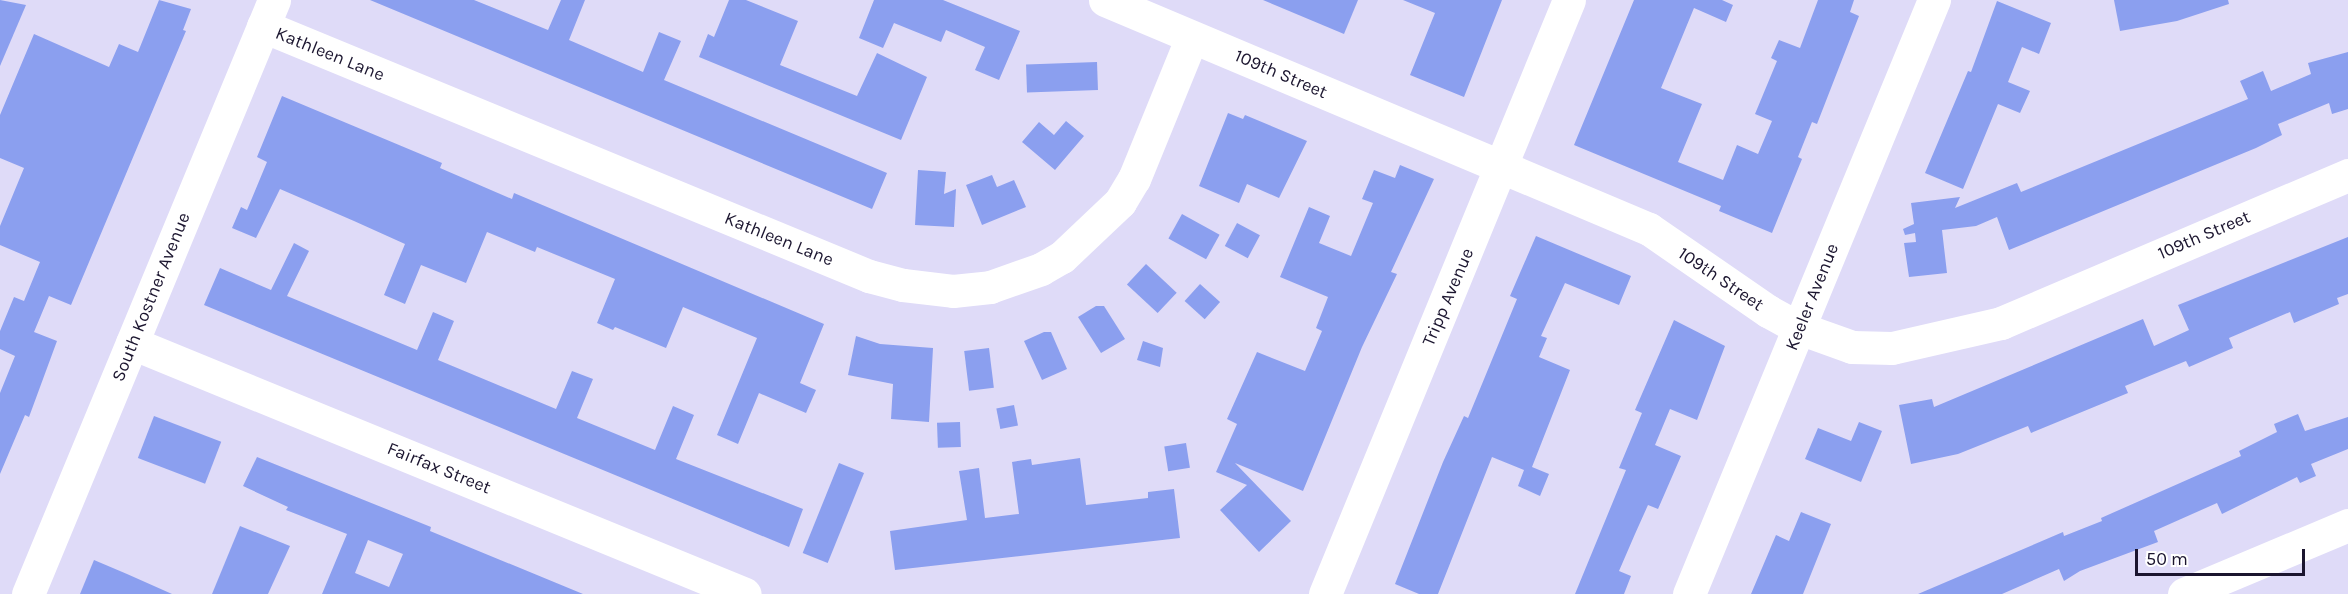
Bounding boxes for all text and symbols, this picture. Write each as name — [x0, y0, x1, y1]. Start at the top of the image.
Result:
street label: Kathleen Lane — [272, 22, 388, 86]
street label: 109th Street — [1231, 45, 1331, 103]
street label: 109th Street — [2154, 206, 2254, 264]
street label: Kathleen Lane — [721, 207, 837, 271]
street label: South Kostner Avenue — [107, 209, 195, 385]
street label: Keeler Avenue — [1781, 240, 1843, 354]
street label: 109th Street — [1674, 243, 1768, 315]
street label: Tripp Avenue — [1418, 245, 1478, 349]
street label: Fairfax Street — [384, 437, 494, 499]
scale bar — [2138, 537, 2308, 575]
text: 50 m — [2146, 548, 2188, 570]

